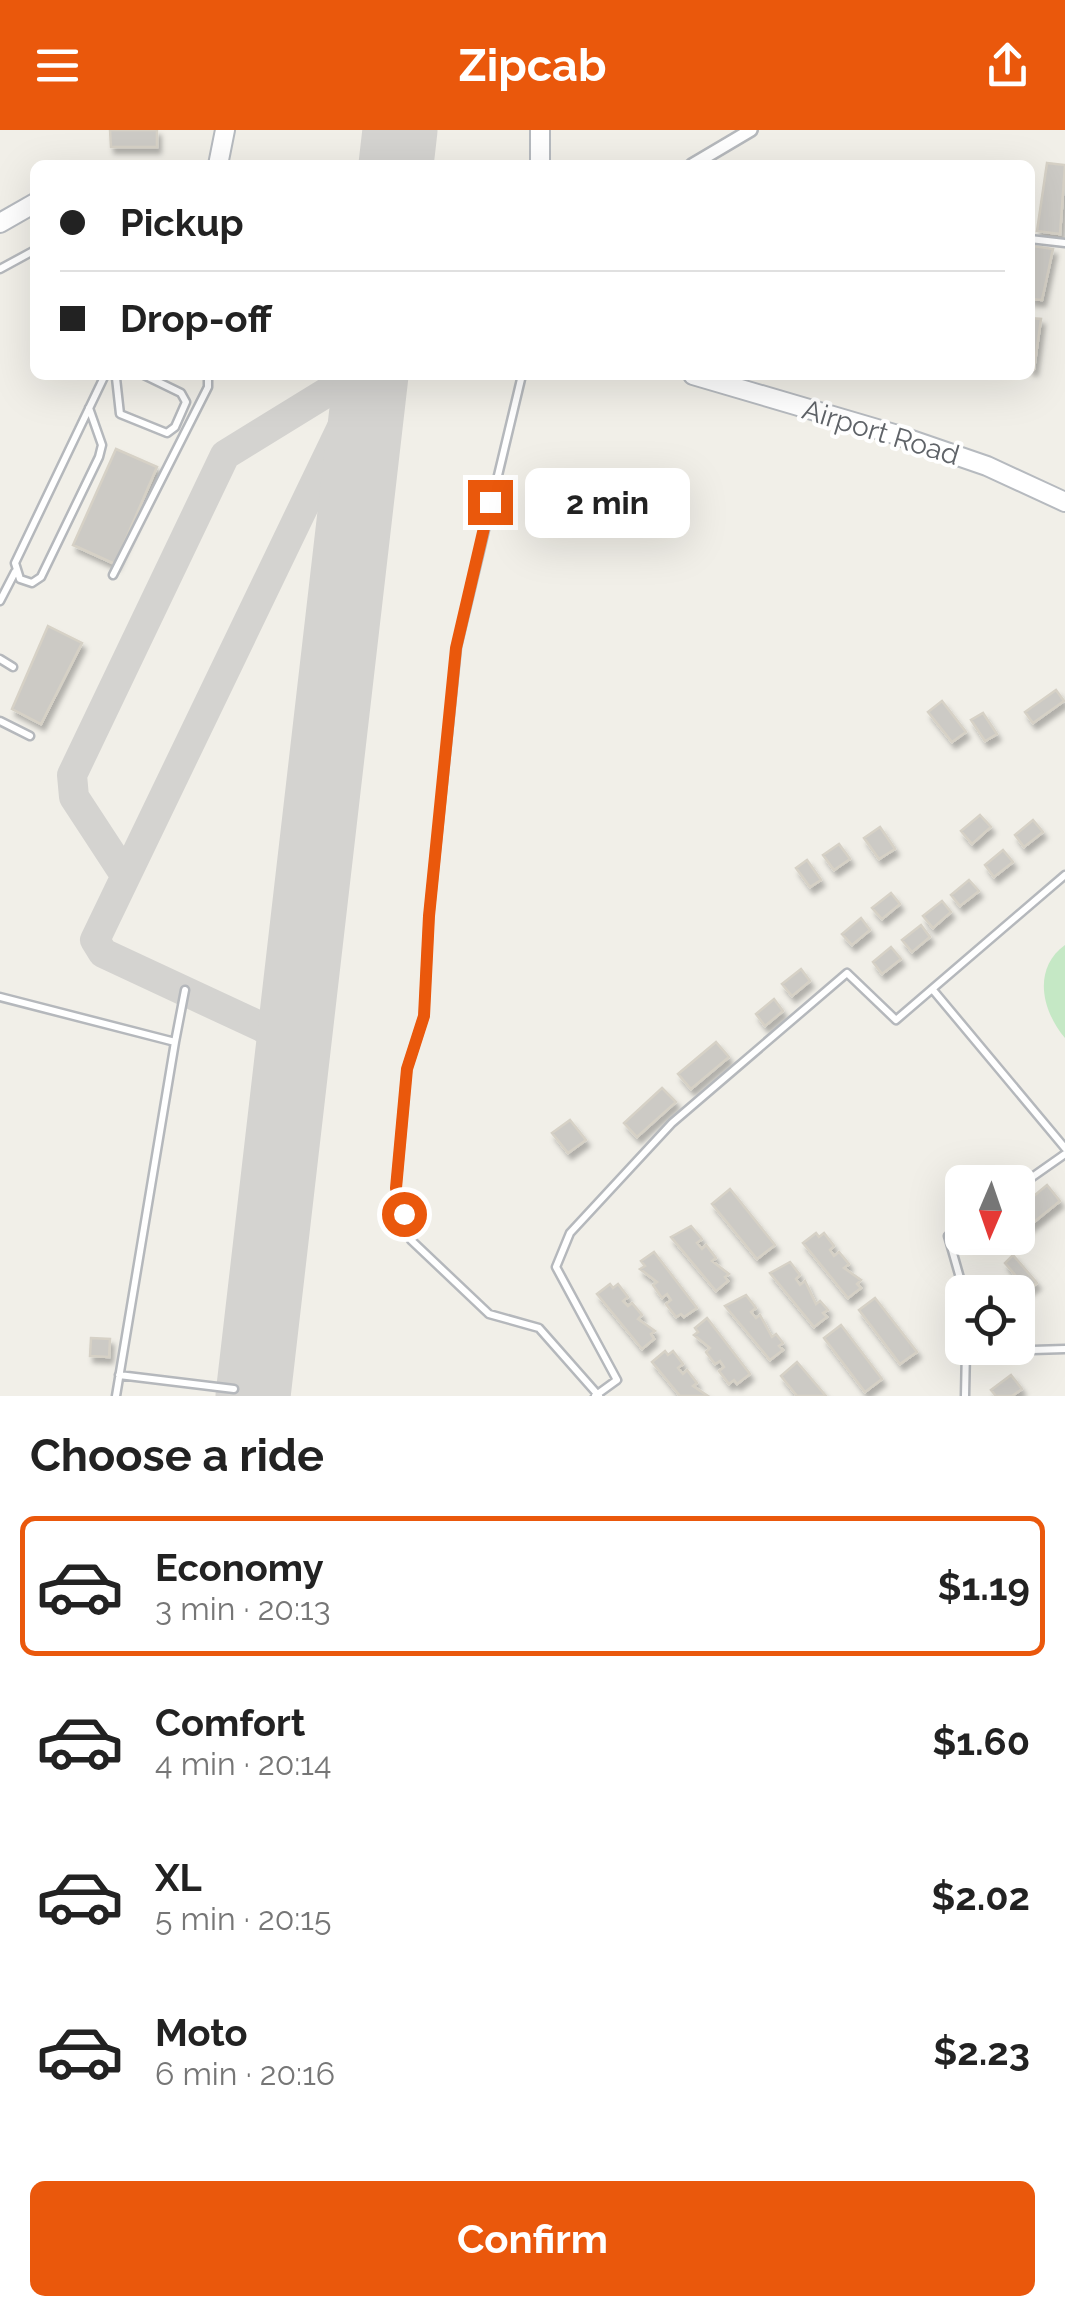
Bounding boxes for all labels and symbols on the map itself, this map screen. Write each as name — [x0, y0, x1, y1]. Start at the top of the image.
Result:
street label: Airport Road — [798, 393, 963, 472]
callout: 2 min — [525, 467, 690, 537]
route end — [468, 480, 513, 525]
north arrow — [945, 1165, 1035, 1255]
route start — [382, 1192, 427, 1237]

